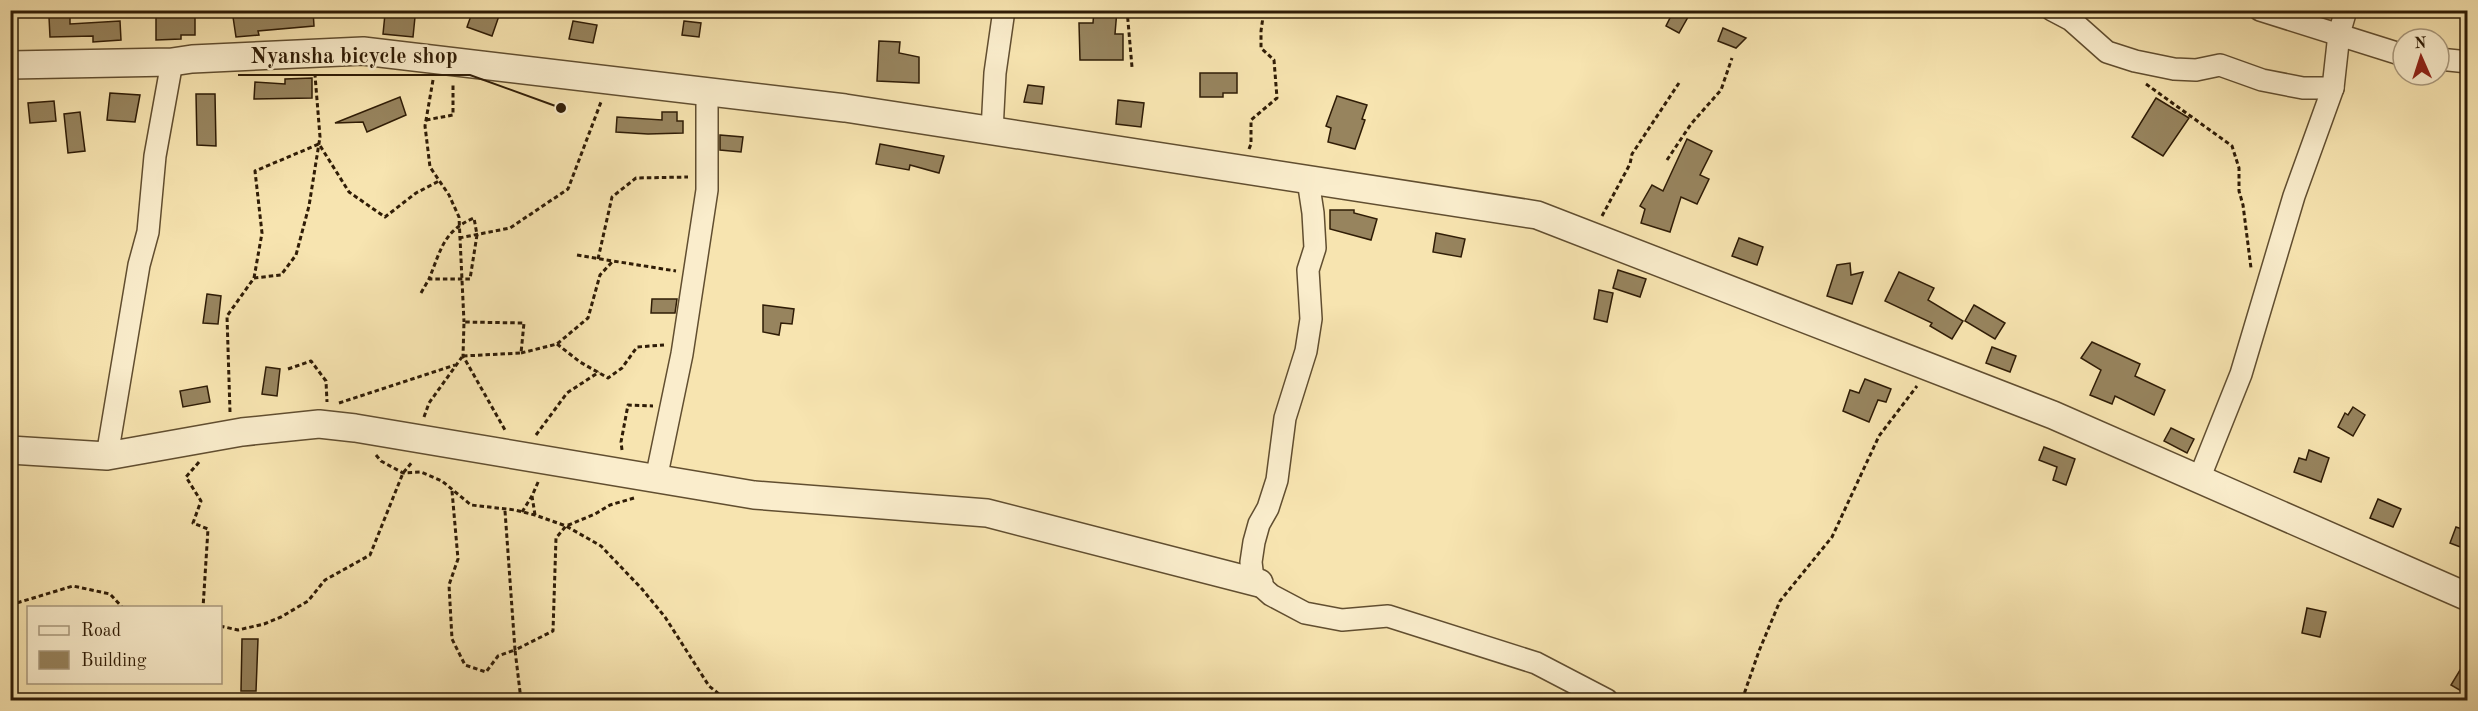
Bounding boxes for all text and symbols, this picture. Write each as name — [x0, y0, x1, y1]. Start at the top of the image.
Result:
north arrow — [2391, 27, 2451, 87]
callout: Nyansha bicycle shop — [238, 35, 470, 75]
text: N — [2414, 36, 2428, 52]
text: Nyansha bicycle shop — [250, 46, 458, 68]
legend — [27, 606, 222, 684]
text: Road — [81, 622, 121, 640]
text: Building — [81, 652, 147, 670]

